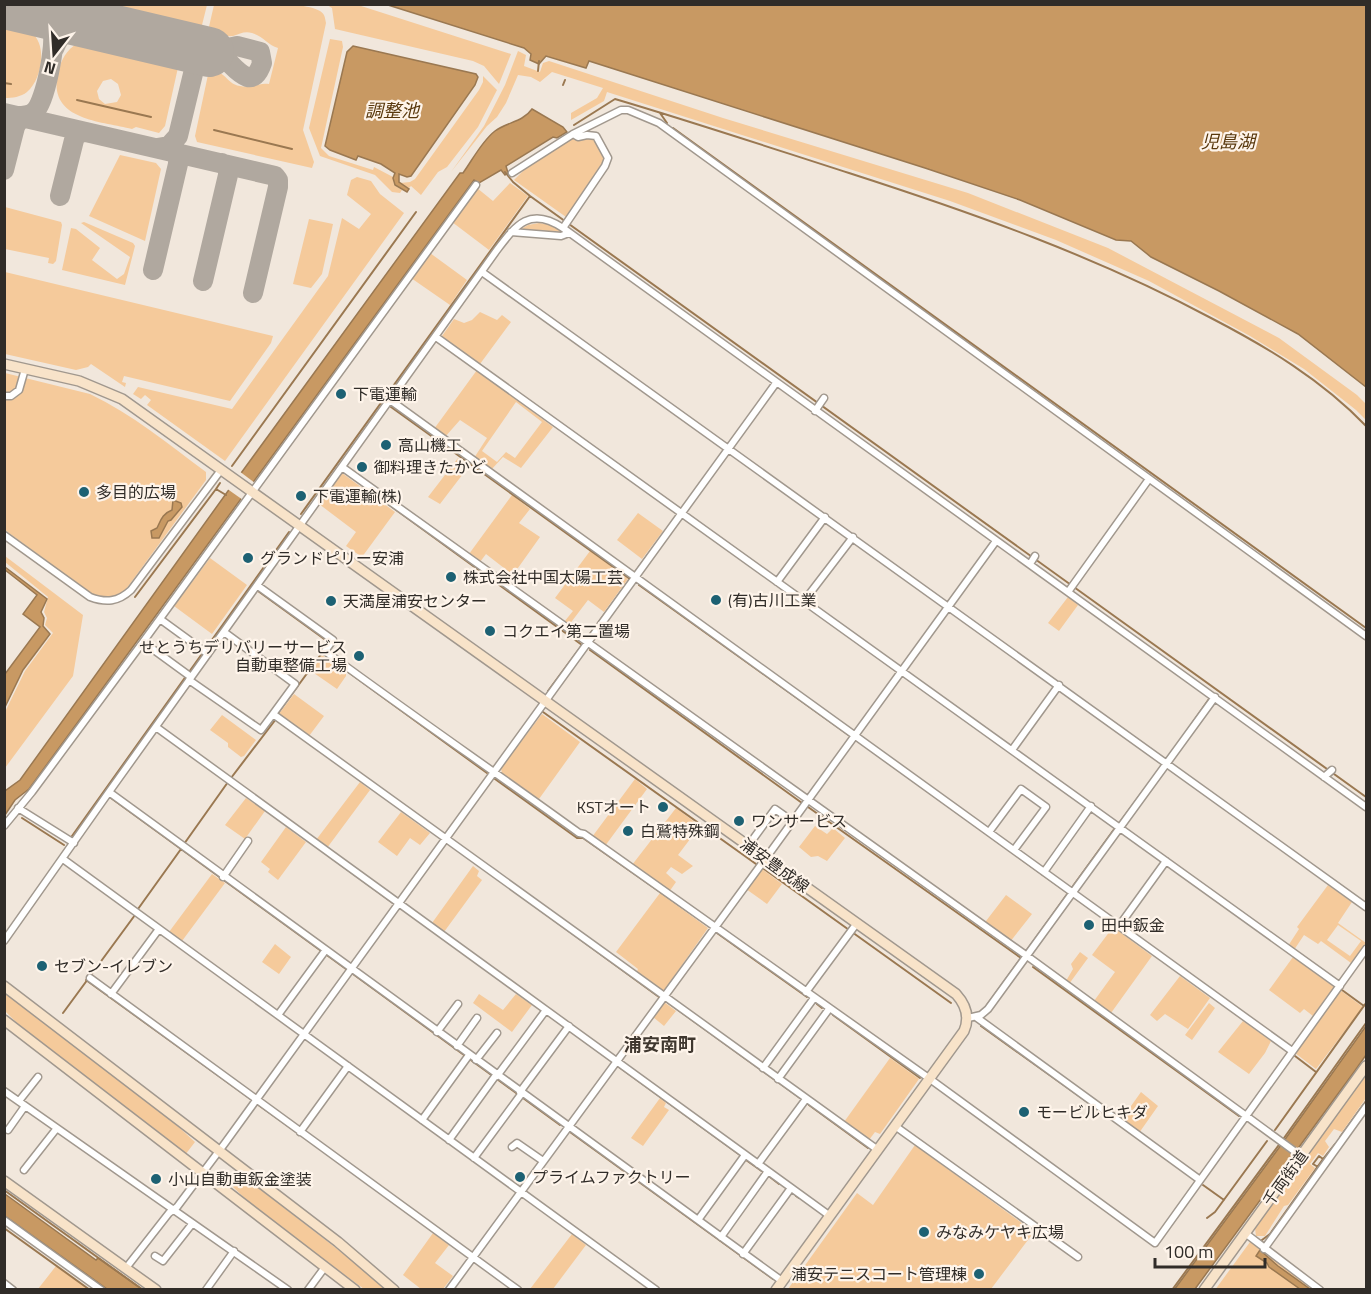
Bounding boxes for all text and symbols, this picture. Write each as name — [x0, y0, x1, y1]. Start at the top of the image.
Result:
north arrow — [24, 24, 84, 84]
text: N — [41, 55, 58, 81]
water label: 調整池 — [365, 97, 421, 124]
water label: 児島湖 — [1201, 128, 1258, 155]
place label: 下電運輸 — [353, 382, 417, 406]
marker: 下電運輸 — [334, 387, 348, 401]
place label: 高山機工 — [398, 433, 462, 457]
marker: 高山機工 — [379, 438, 393, 452]
place label: 御料理きたかど — [374, 455, 486, 479]
marker: 御料理きたかど — [355, 460, 369, 474]
place label: 多目的広場 — [96, 480, 176, 504]
place label: 下電運輸(株) — [313, 484, 401, 508]
marker: 多目的広場 — [77, 485, 91, 499]
marker: 下電運輸(株) — [294, 489, 308, 503]
place label: グランドピリー安浦 — [260, 546, 404, 570]
marker: グランドピリー安浦 — [241, 551, 255, 565]
place label: 株式会社中国太陽工芸 — [463, 565, 623, 589]
marker: 株式会社中国太陽工芸 — [444, 570, 458, 584]
place label: (有)古川工業 — [728, 588, 816, 612]
place label: 天満屋浦安センター — [343, 589, 487, 613]
marker: (有)古川工業 — [709, 593, 723, 607]
marker: 天満屋浦安センター — [324, 594, 338, 608]
place label: コクエイ第二置場 — [502, 619, 630, 643]
marker: コクエイ第二置場 — [483, 624, 497, 638]
place label: せとうちデリバリーサービス 自動車整備工場 — [139, 635, 347, 677]
marker: せとうちデリバリーサービス 自動車整備工場 — [352, 649, 366, 663]
place label: KSTオート — [577, 795, 651, 819]
marker: KSTオート — [656, 800, 670, 814]
place label: ワンサービス — [751, 809, 847, 833]
marker: ワンサービス — [732, 814, 746, 828]
place label: 白鷲特殊鋼 — [640, 819, 720, 843]
marker: 白鷲特殊鋼 — [621, 824, 635, 838]
street label: 浦安豊成線 — [736, 832, 814, 898]
place label: 田中鈑金 — [1101, 913, 1165, 937]
marker: 田中鈑金 — [1082, 918, 1096, 932]
place label: セブン-イレブン — [54, 954, 173, 978]
marker: セブン-イレブン — [35, 959, 49, 973]
district label: 浦安南町 — [624, 1031, 696, 1058]
place label: モービルヒキダ — [1036, 1100, 1148, 1124]
marker: モービルヒキダ — [1017, 1105, 1031, 1119]
street label: 千両街道 — [1256, 1145, 1314, 1211]
place label: プライムファクトリー — [532, 1165, 691, 1189]
place label: 小山自動車鈑金塗装 — [168, 1167, 312, 1191]
marker: プライムファクトリー — [513, 1170, 527, 1184]
marker: 小山自動車鈑金塗装 — [149, 1172, 163, 1186]
place label: みなみケヤキ広場 — [936, 1220, 1064, 1244]
marker: みなみケヤキ広場 — [917, 1225, 931, 1239]
scale bar — [1155, 1231, 1264, 1269]
text: 100 m — [1164, 1238, 1213, 1265]
place label: 浦安テニスコート管理棟 — [791, 1262, 967, 1286]
marker: 浦安テニスコート管理棟 — [972, 1267, 986, 1281]

